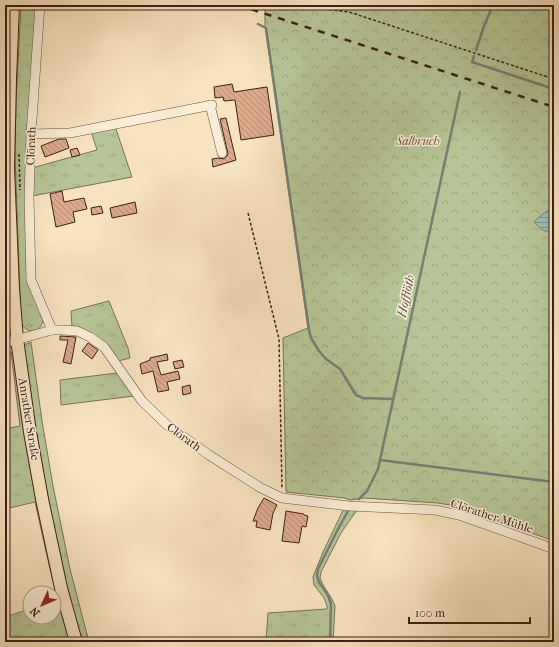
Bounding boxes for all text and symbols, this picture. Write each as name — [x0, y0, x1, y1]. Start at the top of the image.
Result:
street label: Clörath — [23, 126, 39, 166]
park label: Salbruch — [395, 134, 440, 148]
water label: Hofflöth — [393, 273, 417, 320]
street label: Anrather Straße — [15, 376, 42, 461]
street label: Clörath — [164, 420, 204, 454]
street label: Clörather Mühle — [449, 496, 535, 536]
north arrow — [22, 585, 62, 625]
scale bar — [409, 599, 530, 625]
text: N — [27, 604, 43, 619]
text: 100 m — [415, 606, 445, 620]

